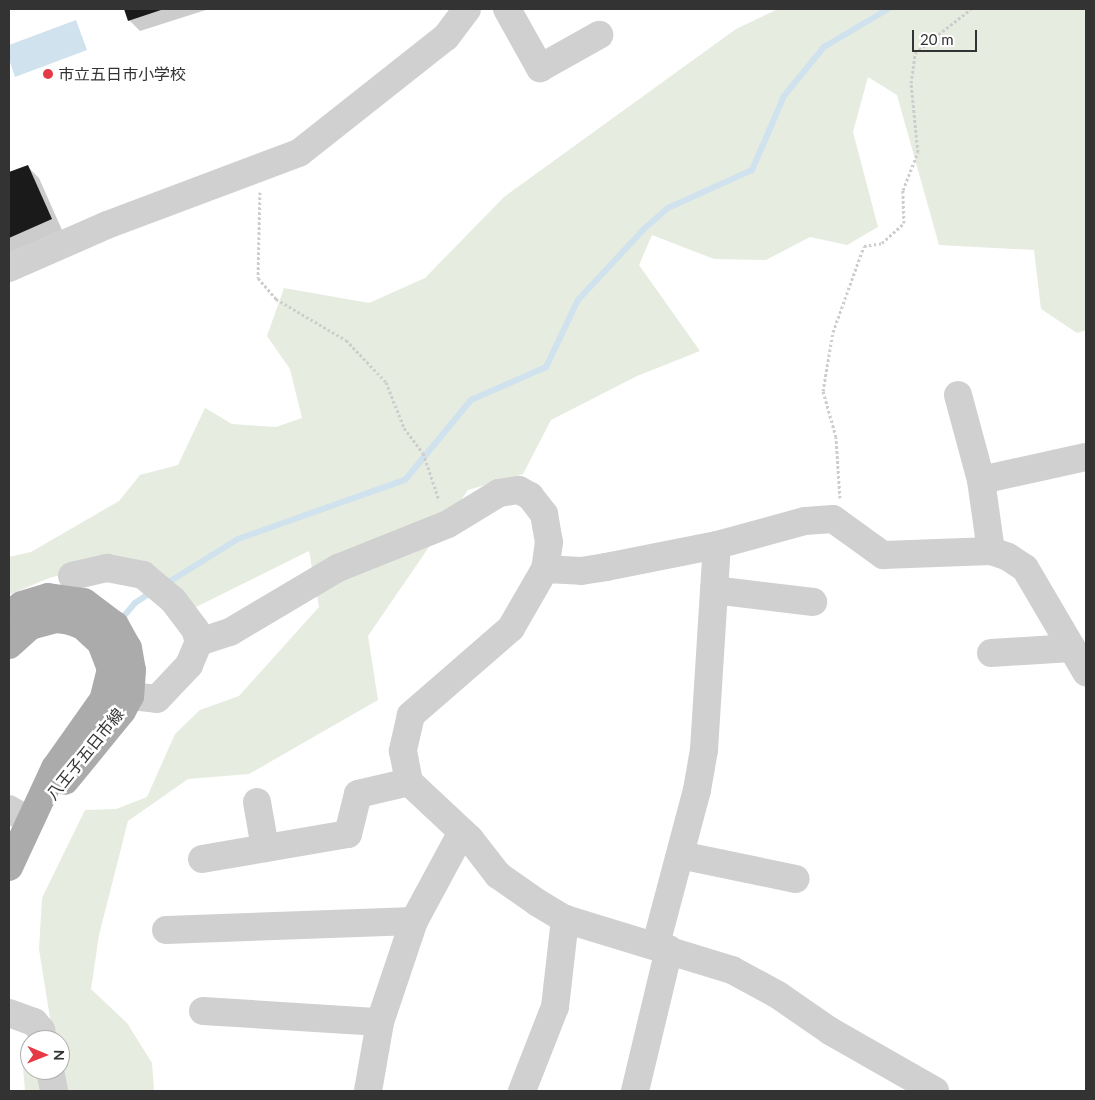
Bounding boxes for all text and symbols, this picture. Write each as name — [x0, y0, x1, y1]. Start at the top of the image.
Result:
scale bar — [915, 20, 980, 52]
text: 20 m — [920, 30, 954, 48]
place label: 市立五日市小学校 — [58, 64, 186, 84]
marker: 市立五日市小学校 — [42, 68, 54, 80]
street label: 八王子五日市線 — [42, 704, 128, 804]
north arrow — [20, 1030, 70, 1080]
text: N — [51, 1050, 68, 1061]

